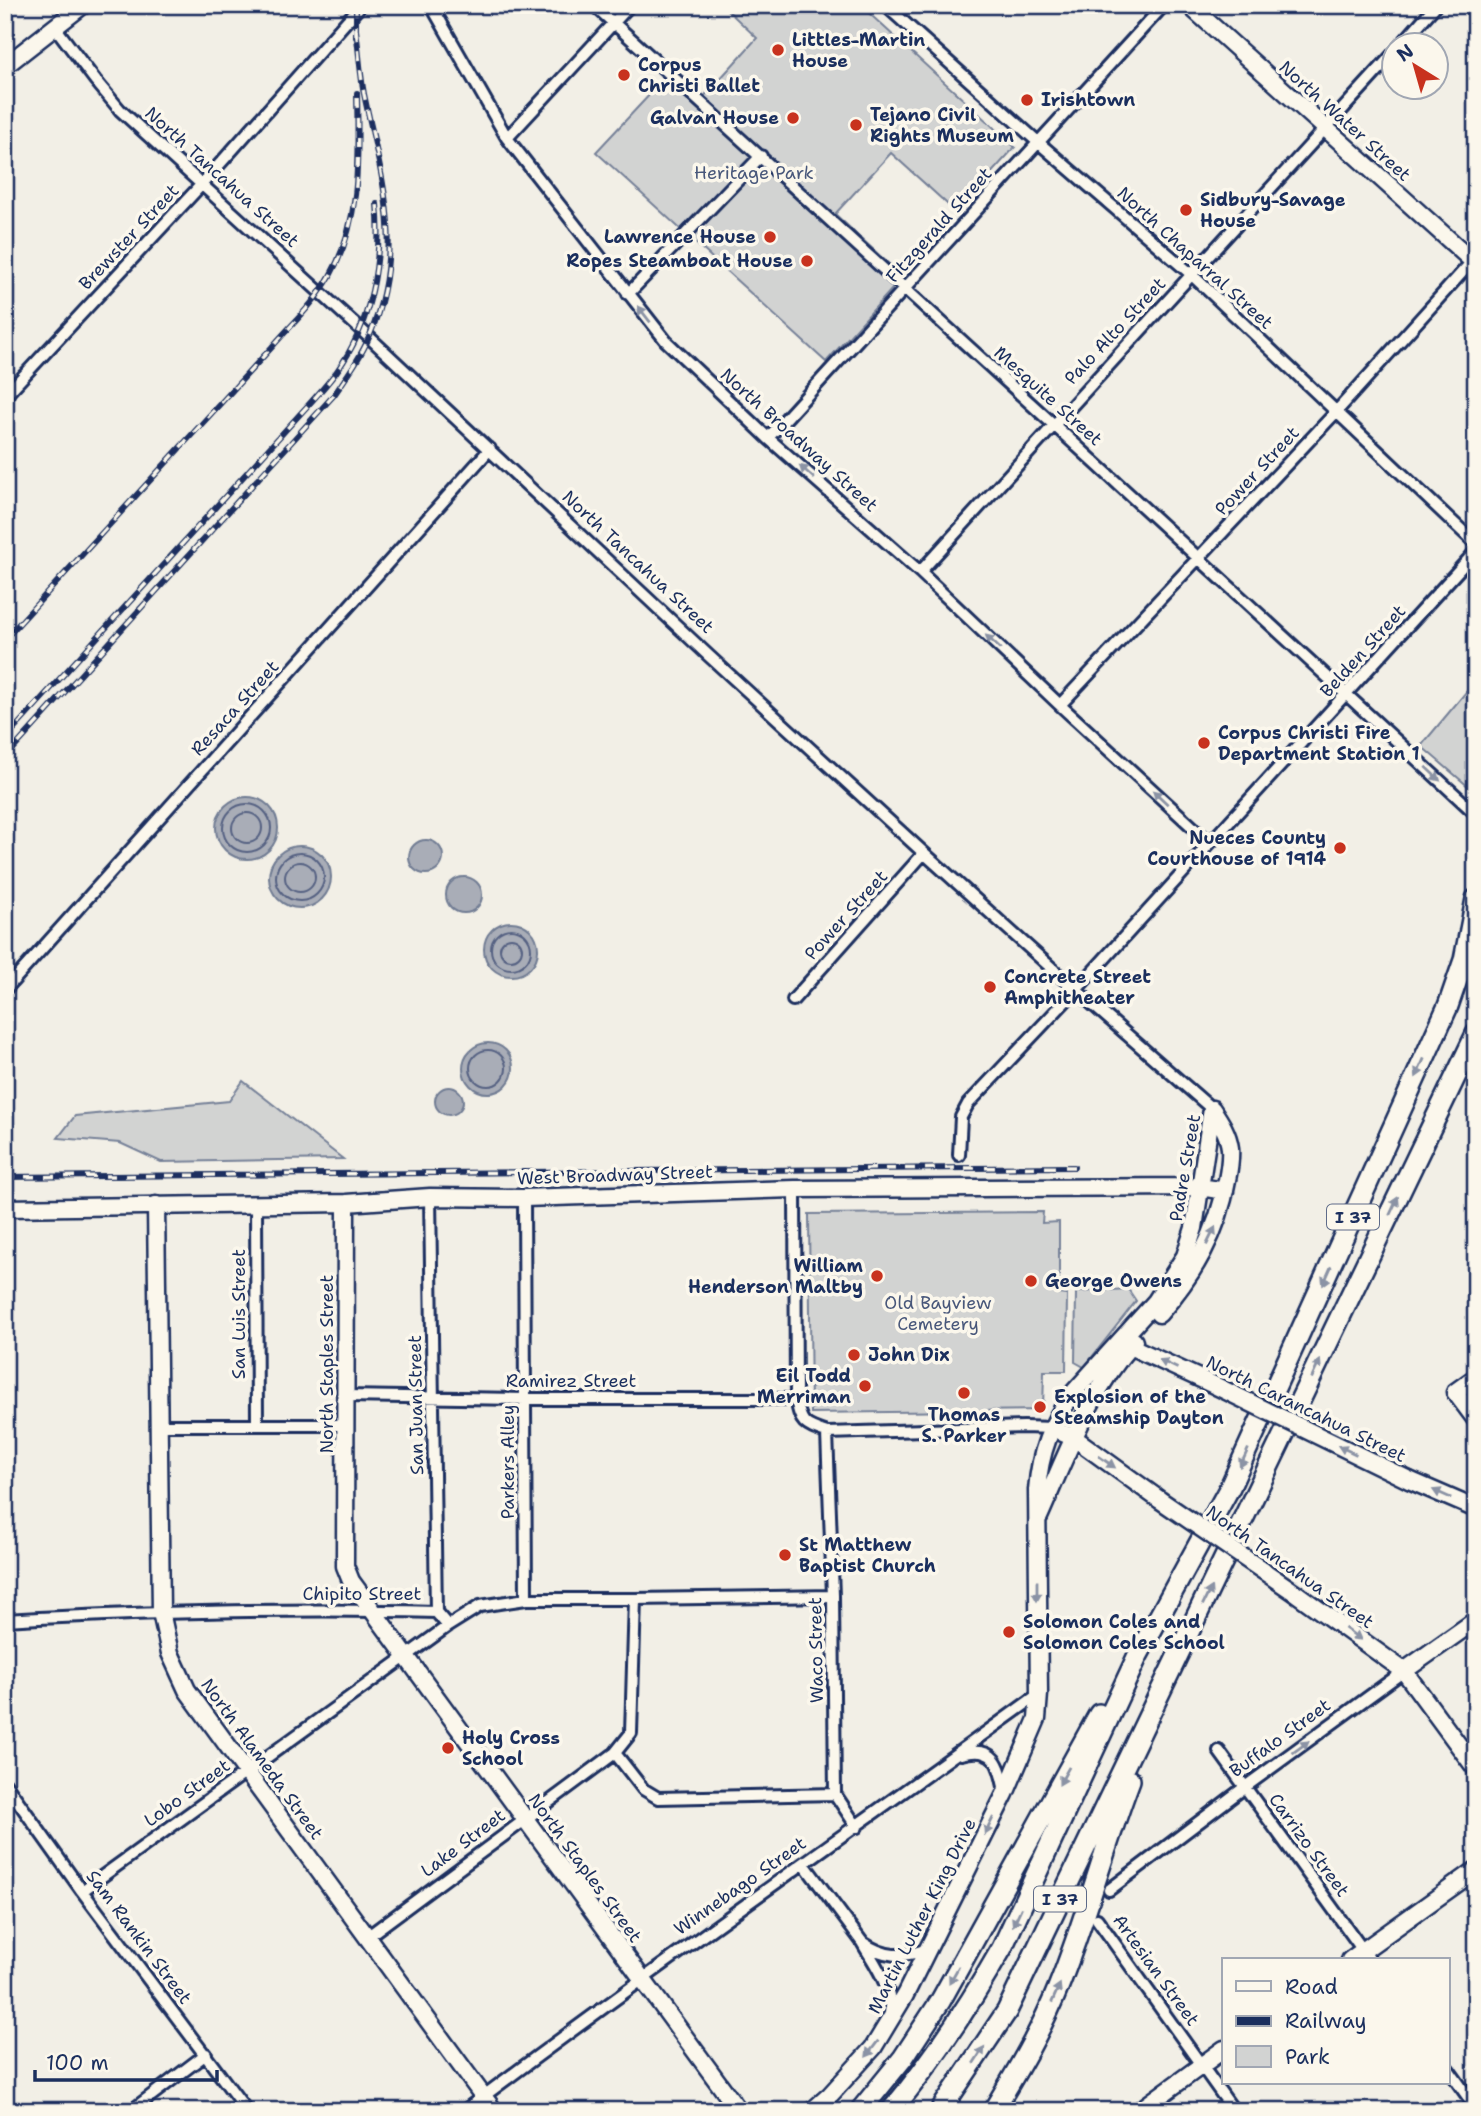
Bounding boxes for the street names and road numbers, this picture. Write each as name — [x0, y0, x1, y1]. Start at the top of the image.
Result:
street label: North Water Street — [1274, 55, 1416, 187]
street label: North Tancahua Street — [140, 101, 304, 253]
street label: Fitzgerald Street — [881, 162, 997, 288]
street label: Brewster Street — [74, 179, 184, 295]
street label: North Chaparral Street — [1112, 181, 1278, 335]
street label: Palo Alto Street — [1059, 272, 1171, 390]
street label: Mesquite Street — [989, 341, 1107, 451]
street label: North Broadway Street — [715, 363, 883, 517]
street label: Power Street — [1210, 421, 1305, 521]
street label: North Tancahua Street — [557, 485, 719, 639]
street label: Belden Street — [1315, 599, 1411, 703]
street label: Resaca Street — [186, 655, 284, 761]
street label: Power Street — [799, 865, 893, 965]
street label: Padre Street — [1164, 1112, 1206, 1224]
street label: West Broadway Street — [517, 1160, 713, 1190]
road number: I 37 — [1327, 1204, 1379, 1230]
street label: San Luis Street — [227, 1249, 251, 1379]
street label: North Staples Street — [315, 1274, 339, 1453]
street label: San Juan Street — [403, 1335, 429, 1475]
street label: North Carancahua Street — [1202, 1350, 1410, 1468]
street label: Ramirez Street — [506, 1369, 636, 1393]
street label: Parkers Alley — [496, 1405, 520, 1519]
street label: North Tancahua Street — [1201, 1500, 1379, 1634]
street label: Chipito Street — [303, 1582, 422, 1606]
street label: Waco Street — [803, 1597, 829, 1703]
street label: North Alameda Street — [195, 1674, 329, 1845]
street label: Buffalo Street — [1225, 1693, 1336, 1783]
street label: Lobo Street — [139, 1754, 235, 1832]
street label: Carrizo Street — [1263, 1788, 1355, 1902]
street label: North Staples Street — [523, 1789, 647, 1948]
street label: Lake Street — [416, 1803, 510, 1883]
street label: Martin Luther King Drive — [862, 1814, 982, 2018]
street label: Winnebago Street — [669, 1831, 811, 1941]
street label: Sam Rankin Street — [81, 1865, 197, 2009]
road number: I 37 — [1034, 1886, 1086, 1912]
street label: Artesian Street — [1107, 1909, 1205, 2031]

